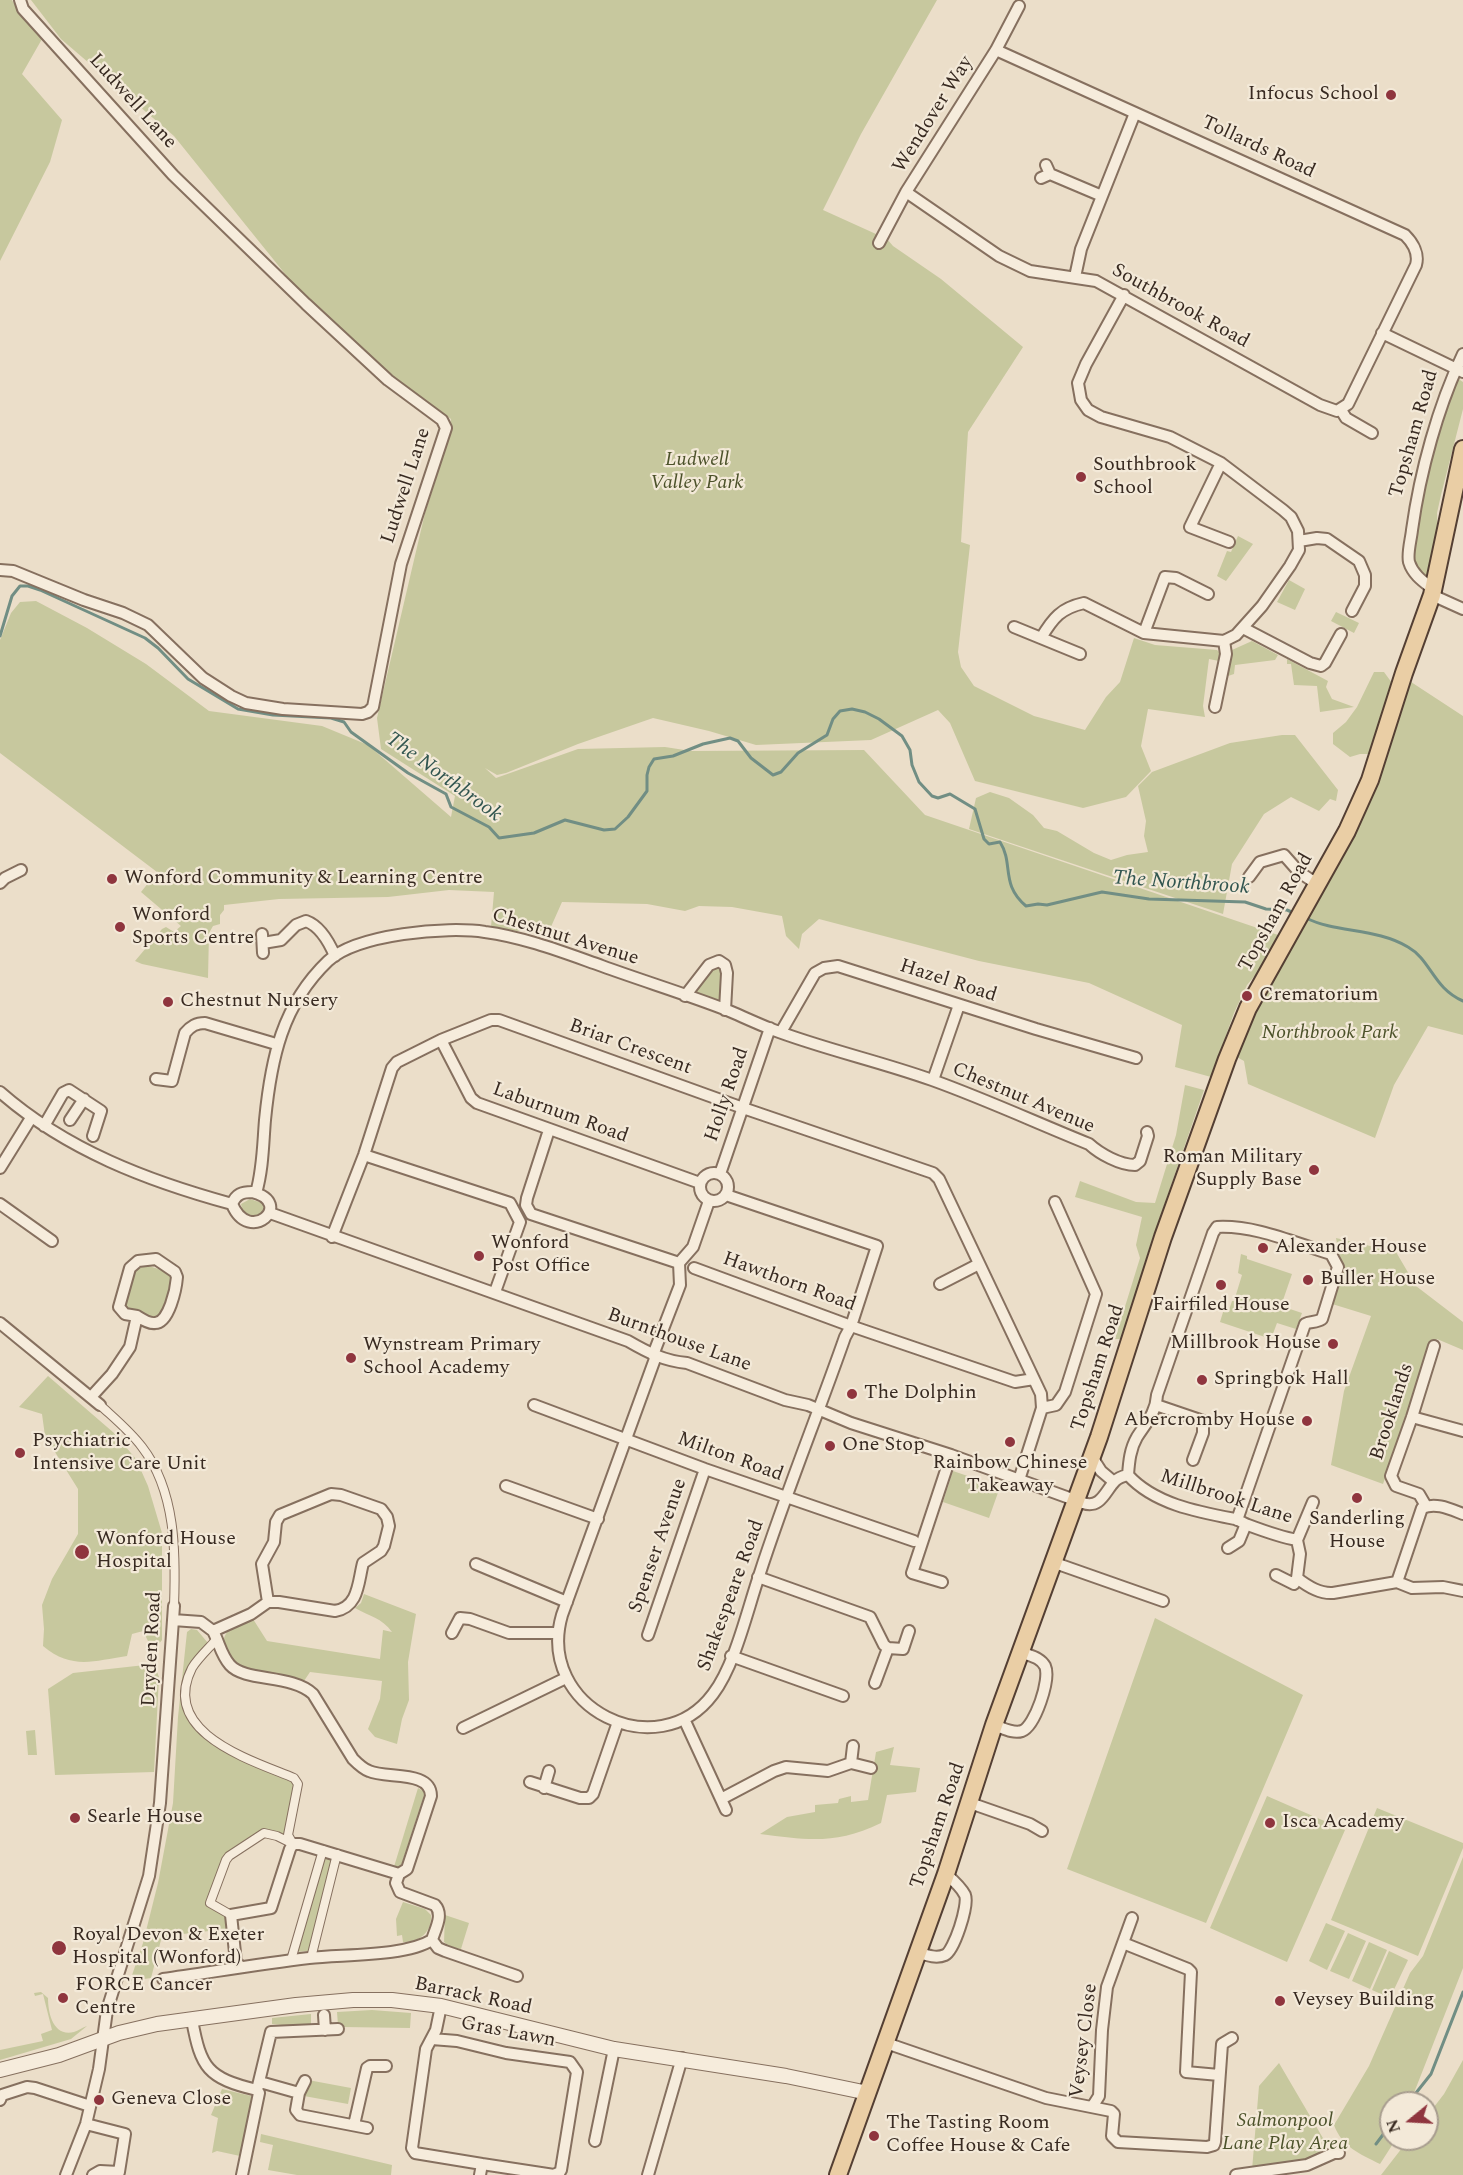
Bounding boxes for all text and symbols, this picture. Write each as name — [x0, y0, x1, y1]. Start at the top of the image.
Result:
street label: Ludwell Lane — [83, 49, 181, 155]
street label: Wendover Way — [889, 52, 979, 178]
place label: Infocus School — [1248, 83, 1379, 107]
marker: Infocus School — [1384, 88, 1398, 102]
street label: Tollards Road — [1197, 111, 1319, 185]
street label: Southbrook Road — [1107, 259, 1253, 355]
street label: Topsham Road — [1385, 367, 1445, 501]
street label: Ludwell Lane — [377, 425, 437, 547]
park label: Ludwell Valley Park — [650, 449, 744, 496]
place label: Southbrook School — [1093, 454, 1197, 501]
marker: Southbrook School — [1074, 470, 1088, 484]
water label: The Northbrook — [380, 727, 506, 829]
street label: Topsham Road — [1235, 850, 1319, 976]
place label: Wonford Community & Learning Centre — [124, 867, 483, 891]
water label: The Northbrook — [1112, 867, 1250, 901]
marker: Wonford Community & Learning Centre — [105, 872, 119, 886]
place label: Wonford Sports Centre — [132, 904, 254, 951]
street label: Chestnut Avenue — [489, 904, 641, 972]
marker: Wonford Sports Centre — [113, 920, 127, 934]
street label: Hazel Road — [896, 955, 1000, 1009]
place label: Crematorium — [1259, 984, 1379, 1008]
marker: Crematorium — [1240, 989, 1254, 1003]
place label: Chestnut Nursery — [180, 990, 337, 1014]
marker: Chestnut Nursery — [161, 995, 175, 1009]
street label: Briar Crescent — [565, 1015, 695, 1081]
park label: Northbrook Park — [1262, 1022, 1398, 1046]
street label: Holly Road — [701, 1045, 755, 1145]
street label: Chestnut Avenue — [948, 1058, 1098, 1140]
street label: Laburnum Road — [489, 1078, 631, 1150]
place label: Roman Military Supply Base — [1162, 1146, 1302, 1193]
marker: Roman Military Supply Base — [1307, 1163, 1321, 1177]
place label: Wonford Post Office — [491, 1232, 590, 1279]
place label: Alexander House — [1275, 1236, 1427, 1260]
marker: Alexander House — [1256, 1241, 1270, 1255]
street label: Hawthorn Road — [719, 1248, 859, 1318]
marker: Wonford Post Office — [472, 1249, 486, 1263]
place label: Buller House — [1320, 1268, 1435, 1292]
marker: Buller House — [1301, 1273, 1315, 1287]
marker: Fairfiled House — [1214, 1278, 1228, 1292]
place label: Fairfiled House — [1152, 1294, 1290, 1318]
street label: Topsham Road — [1067, 1302, 1131, 1434]
street label: Burnthouse Lane — [604, 1304, 754, 1378]
place label: Millbrook House — [1170, 1332, 1321, 1356]
place label: Wynstream Primary School Academy — [363, 1334, 540, 1381]
marker: Millbrook House — [1326, 1337, 1340, 1351]
marker: Wynstream Primary School Academy — [344, 1351, 358, 1365]
street label: Brooklands — [1366, 1360, 1420, 1464]
place label: Springbok Hall — [1214, 1368, 1349, 1392]
marker: Springbok Hall — [1195, 1373, 1209, 1387]
place label: The Dolphin — [864, 1382, 977, 1406]
marker: The Dolphin — [845, 1387, 859, 1401]
place label: Abercromby House — [1124, 1409, 1295, 1433]
marker: Abercromby House — [1300, 1414, 1314, 1428]
street label: Milton Road — [674, 1428, 786, 1488]
place label: Psychiatric Intensive Care Unit — [32, 1430, 207, 1477]
place label: One Stop — [842, 1434, 924, 1458]
marker: Rainbow Chinese Takeaway — [1003, 1435, 1017, 1449]
marker: One Stop — [823, 1439, 837, 1453]
marker: Psychiatric Intensive Care Unit — [13, 1446, 27, 1460]
place label: Rainbow Chinese Takeaway — [932, 1452, 1088, 1499]
street label: Millbrook Lane — [1157, 1465, 1295, 1531]
street label: Spenser Avenue — [625, 1476, 693, 1616]
marker: Sanderling House — [1350, 1491, 1364, 1505]
place label: Sanderling House — [1309, 1508, 1405, 1555]
street label: Shakespeare Road — [693, 1517, 771, 1675]
place label: Wonford House Hospital — [96, 1528, 236, 1575]
marker: Wonford House Hospital — [73, 1543, 91, 1561]
street label: Dryden Road — [138, 1591, 168, 1707]
street label: Topsham Road — [906, 1760, 972, 1892]
place label: Searle House — [87, 1806, 203, 1830]
marker: Searle House — [68, 1811, 82, 1825]
place label: Isca Academy — [1282, 1811, 1404, 1835]
marker: Isca Academy — [1263, 1816, 1277, 1830]
place label: Royal Devon & Exeter Hospital (Wonford) — [72, 1924, 264, 1971]
marker: Royal Devon & Exeter Hospital (Wonford) — [50, 1939, 68, 1957]
street label: Barrack Road — [412, 1973, 534, 2021]
place label: FORCE Cancer Centre — [75, 1974, 212, 2021]
street label: Veysey Close — [1066, 1982, 1104, 2100]
place label: Veysey Building — [1292, 1989, 1434, 2013]
marker: FORCE Cancer Centre — [56, 1991, 70, 2005]
marker: Veysey Building — [1273, 1994, 1287, 2008]
street label: Gras Lawn — [459, 2012, 557, 2054]
place label: Geneva Close — [111, 2088, 231, 2112]
north arrow — [1379, 2091, 1439, 2151]
marker: Geneva Close — [92, 2093, 106, 2107]
park label: Salmonpool Lane Play Area — [1222, 2110, 1348, 2157]
place label: The Tasting Room Coffee House & Cafe — [886, 2112, 1070, 2159]
text: N — [1380, 2116, 1407, 2136]
marker: The Tasting Room Coffee House & Cafe — [867, 2129, 881, 2143]

